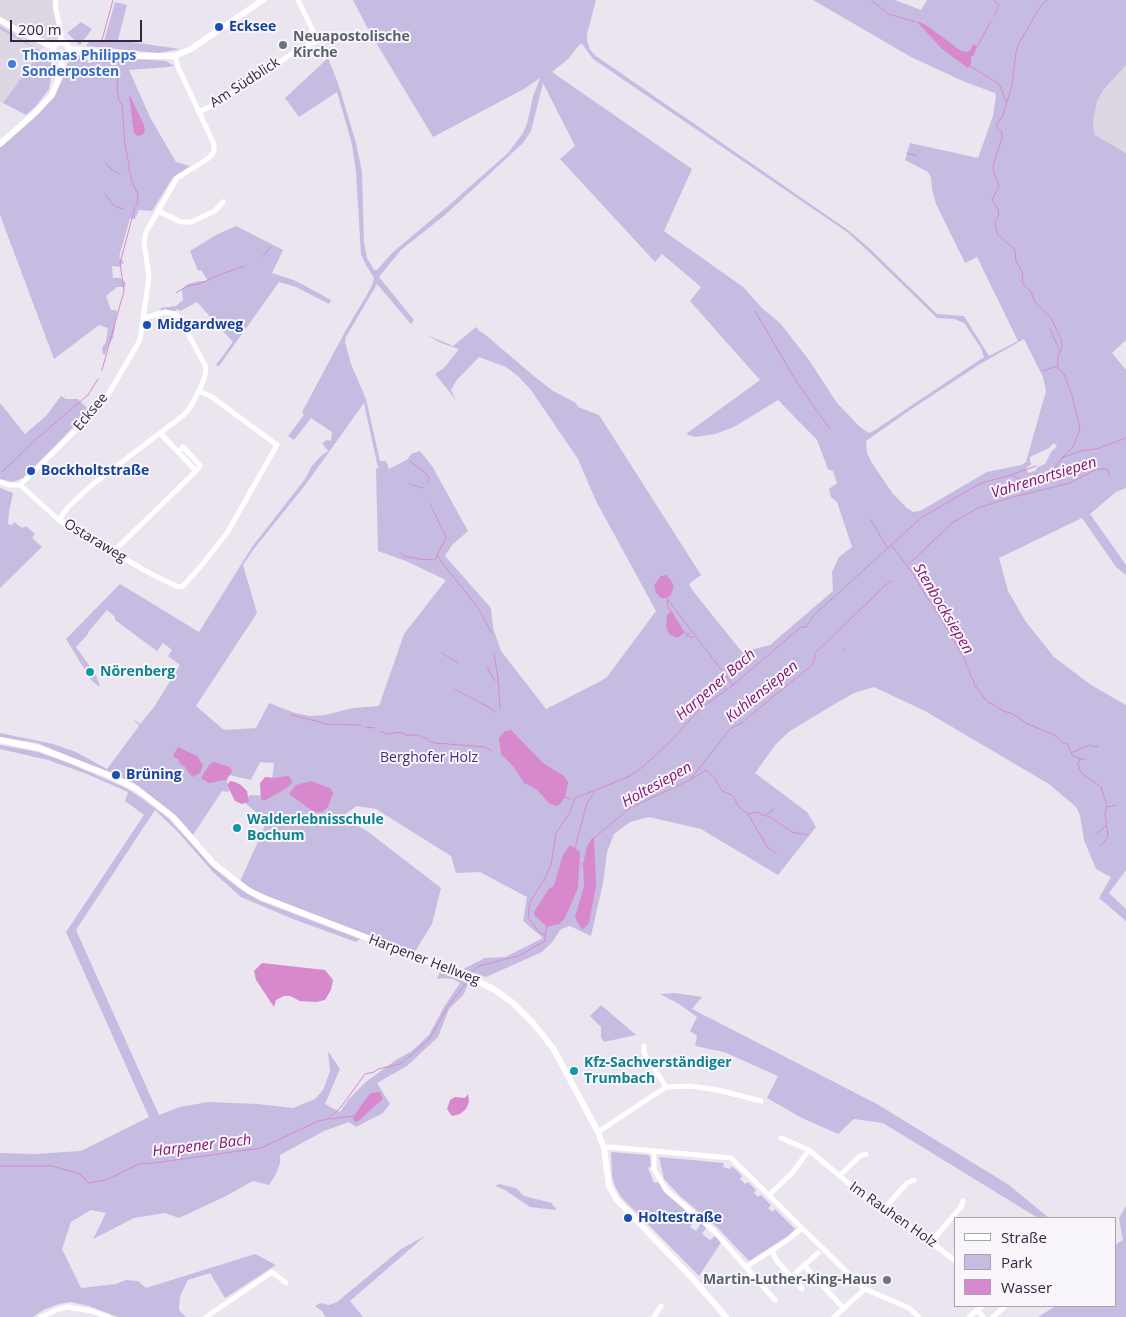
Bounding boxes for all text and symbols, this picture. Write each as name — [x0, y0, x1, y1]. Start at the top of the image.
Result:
scale bar — [12, 10, 145, 42]
text: 200 m — [18, 19, 62, 39]
place label: Ecksee — [229, 19, 276, 35]
marker: Ecksee — [213, 21, 225, 33]
place label: Neuapostolische Kirche — [293, 29, 410, 62]
marker: Neuapostolische Kirche — [277, 39, 289, 51]
place label: Thomas Philipps Sonderposten — [22, 48, 136, 80]
street label: Am Südblick — [207, 54, 283, 112]
marker: Thomas Philipps Sonderposten — [6, 58, 18, 70]
place label: Midgardweg — [157, 317, 243, 333]
marker: Midgardweg — [141, 319, 153, 331]
street label: Ecksee — [70, 390, 112, 434]
water label: Vahrenortsiepen — [989, 453, 1099, 503]
place label: Bockholtstraße — [41, 463, 149, 479]
marker: Bockholtstraße — [25, 465, 37, 477]
street label: Ostaraweg — [61, 516, 129, 566]
water label: Stenbocksiepen — [909, 560, 977, 658]
water label: Harpener Bach — [673, 646, 759, 724]
water label: Kuhlensiepen — [722, 657, 802, 727]
place label: Nörenberg — [100, 664, 175, 680]
marker: Nörenberg — [84, 666, 96, 678]
park label: Berghofer Holz — [380, 750, 478, 766]
water label: Holtesiepen — [619, 758, 695, 812]
place label: Brüning — [126, 767, 182, 783]
marker: Brüning — [110, 769, 122, 781]
place label: Walderlebnisschule Bochum — [247, 812, 384, 844]
marker: Walderlebnisschule Bochum — [231, 822, 243, 834]
street label: Harpener Hellweg — [366, 931, 482, 989]
place label: Kfz-Sachverständiger Trumbach — [584, 1055, 732, 1088]
marker: Kfz-Sachverständiger Trumbach — [568, 1065, 580, 1077]
water label: Harpener Bach — [151, 1131, 253, 1161]
street label: Im Rauhen Holz — [846, 1179, 940, 1251]
place label: Holtestraße — [638, 1210, 722, 1226]
marker: Holtestraße — [622, 1212, 634, 1224]
legend — [954, 1217, 1116, 1307]
text: Straße — [1001, 1227, 1047, 1247]
text: Park — [1001, 1252, 1032, 1272]
place label: Martin-Luther-King-Haus — [703, 1272, 877, 1288]
marker: Martin-Luther-King-Haus — [881, 1274, 893, 1286]
text: Wasser — [1001, 1277, 1052, 1297]

